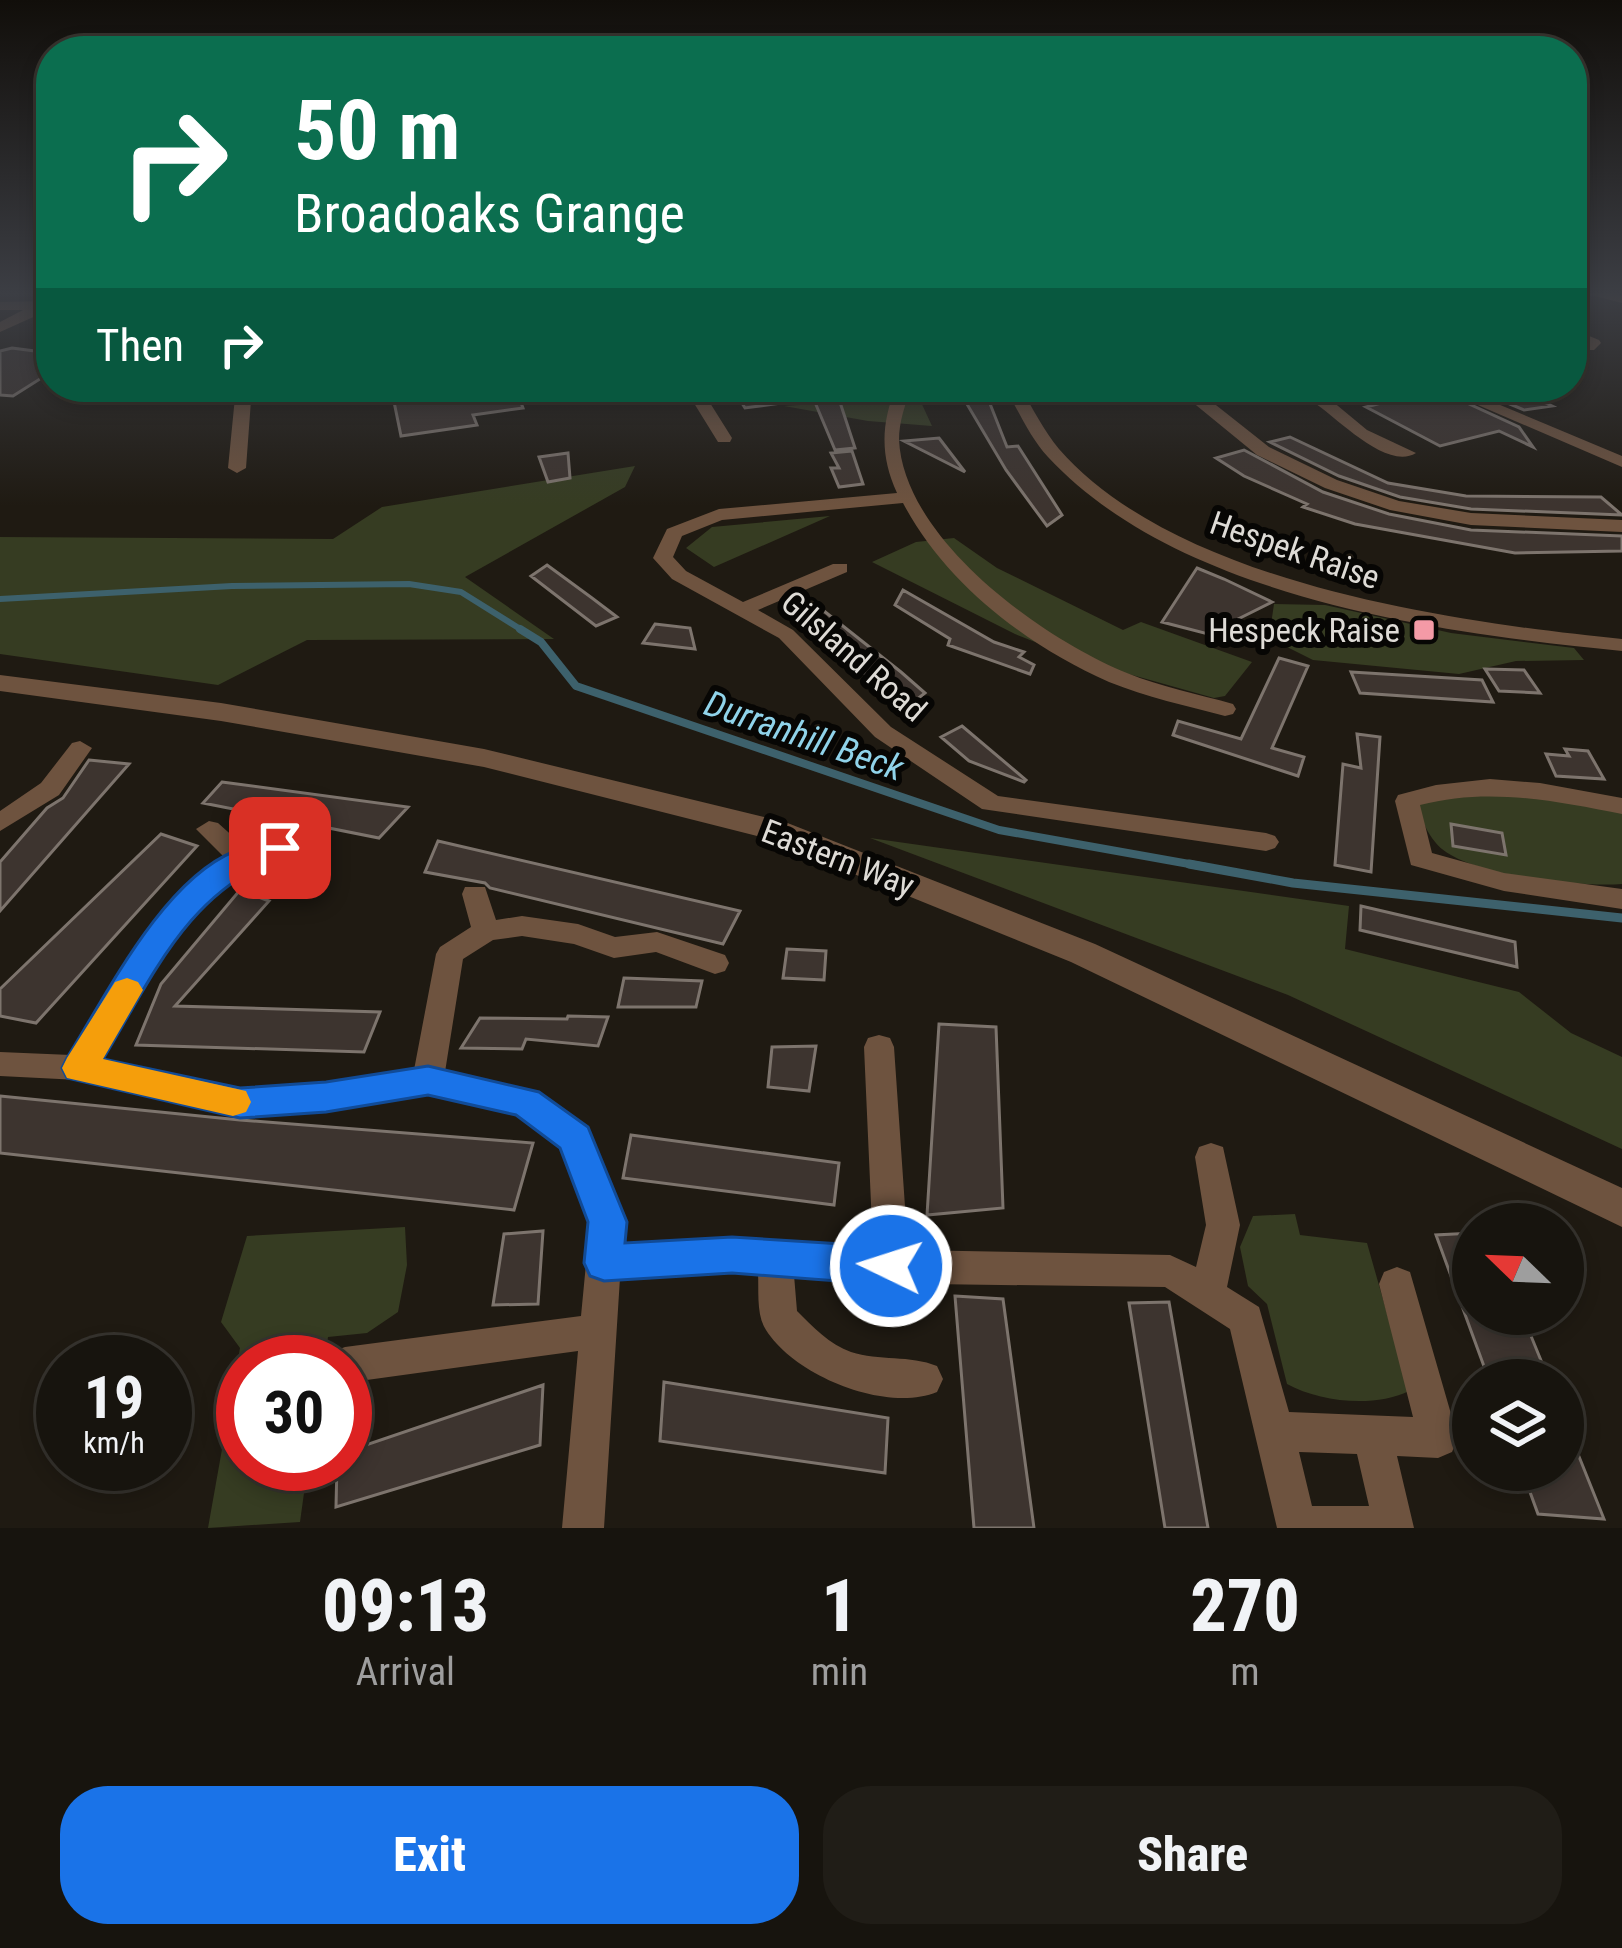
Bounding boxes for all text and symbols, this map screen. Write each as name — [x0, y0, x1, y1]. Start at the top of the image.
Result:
text: 50 m — [294, 81, 461, 180]
icon: right — [96, 84, 252, 240]
text: Broadoaks Grange — [294, 182, 685, 245]
icon: right — [208, 312, 274, 378]
text: Then — [96, 319, 184, 372]
street label: Hespek Raise — [1205, 503, 1385, 597]
street label: Gilsland Road — [774, 582, 934, 730]
place label: Hespeck Raise — [1208, 611, 1400, 650]
marker: Hespeck Raise — [1411, 617, 1437, 643]
water label: Durranhill Beck — [699, 682, 910, 790]
pin — [229, 797, 331, 899]
street label: Eastern Way — [756, 811, 920, 905]
icon: arrive — [247, 815, 313, 881]
position arrow — [828, 1203, 954, 1329]
north arrow — [1452, 1203, 1584, 1335]
map controls — [1452, 1203, 1584, 1491]
speed limit sign: 30 — [216, 1335, 372, 1491]
button: layers — [1452, 1359, 1584, 1491]
text: 19 — [84, 1362, 144, 1433]
text: km/h — [83, 1425, 145, 1460]
text: 09:13 — [322, 1564, 489, 1649]
text: 1 — [821, 1564, 858, 1649]
text: 270 — [1190, 1564, 1300, 1649]
text: Arrival — [356, 1649, 455, 1695]
text: min — [811, 1649, 868, 1695]
text: m — [1230, 1649, 1260, 1695]
button: Exit — [60, 1786, 799, 1924]
button: Share — [823, 1786, 1562, 1924]

